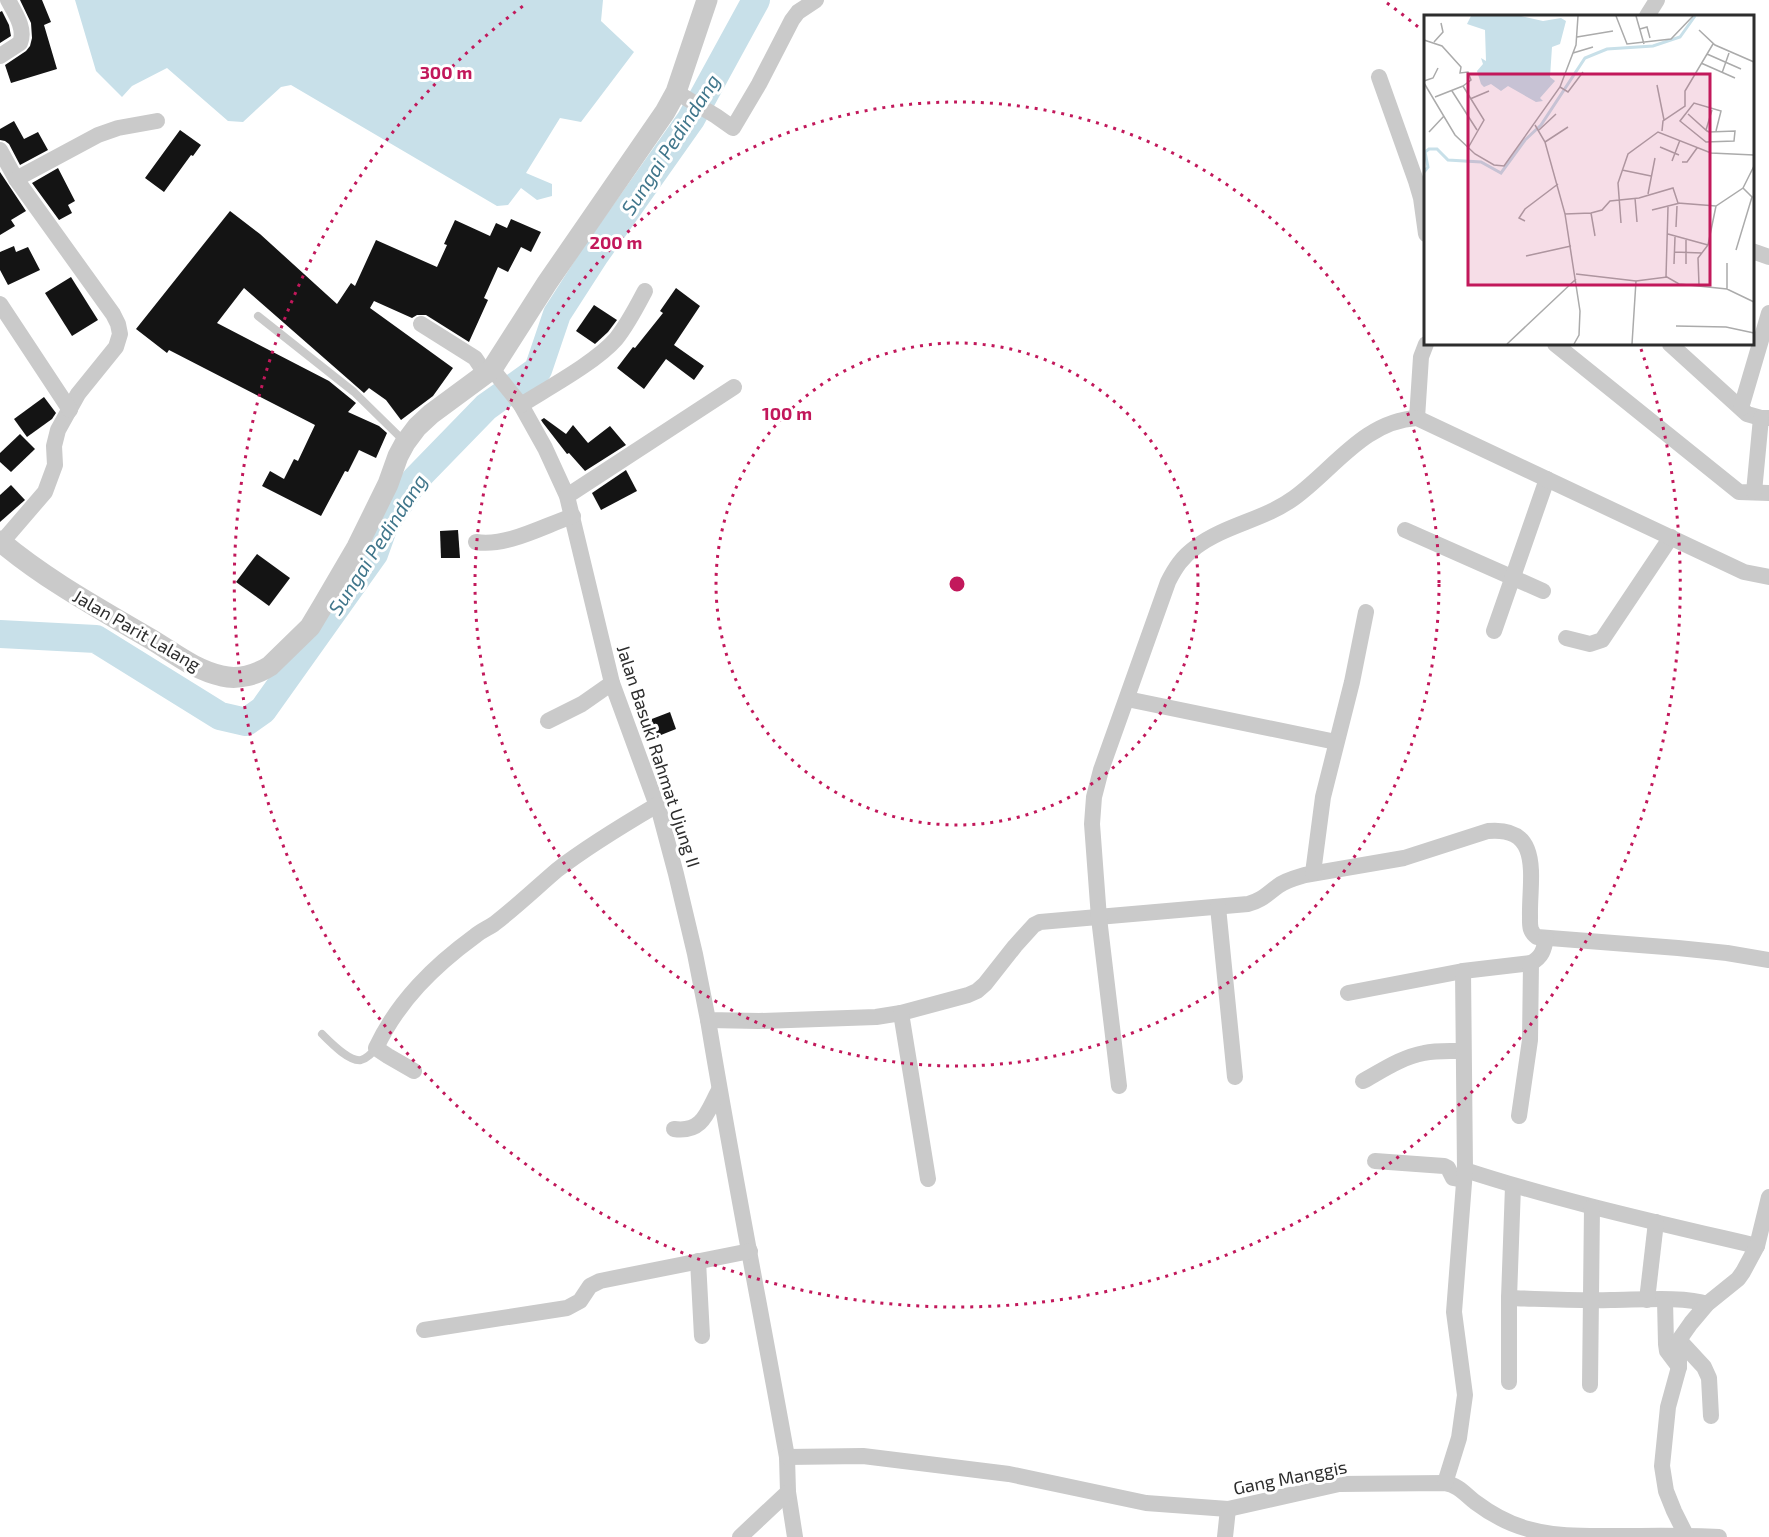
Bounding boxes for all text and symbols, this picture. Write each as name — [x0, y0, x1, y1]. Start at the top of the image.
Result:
inset map — [1424, 15, 1754, 345]
text: 300 m — [420, 61, 472, 83]
water label: Sungai Pedindang — [616, 69, 724, 219]
text: 200 m — [590, 231, 642, 253]
text: 100 m — [762, 402, 812, 424]
water label: Sungai Pedindang — [323, 469, 431, 619]
centre of rings — [947, 574, 967, 594]
street label: Jalan Parit Lalang — [69, 585, 205, 675]
street label: Jalan Basuki Rahmat Ujung II — [613, 642, 705, 870]
street label: Gang Manggis — [1231, 1455, 1349, 1499]

